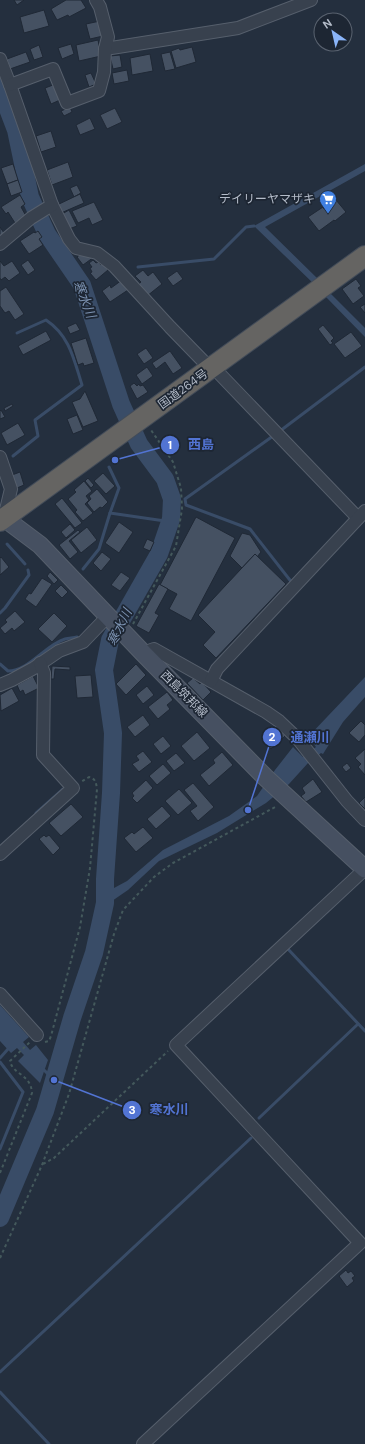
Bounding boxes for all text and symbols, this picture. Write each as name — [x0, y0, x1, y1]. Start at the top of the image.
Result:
north arrow — [313, 12, 353, 52]
text: N — [320, 16, 335, 32]
supermarket icon: デイリーヤマザキ — [318, 189, 338, 214]
place label: デイリーヤマザキ — [219, 191, 315, 207]
water label: 寒水川 — [69, 278, 100, 322]
street label: 国道264号 — [155, 366, 211, 412]
callout: 西島 — [160, 432, 222, 457]
text: 西島 — [188, 436, 214, 453]
text: 1 — [168, 437, 172, 453]
water label: 寒水川 — [103, 604, 137, 648]
street label: 西島筑邦線 — [157, 667, 211, 721]
callout: 通瀬川 — [262, 725, 337, 750]
text: 2 — [269, 729, 276, 745]
text: 通瀬川 — [290, 729, 330, 746]
callout: 寒水川 — [122, 1097, 197, 1122]
text: 寒水川 — [149, 1101, 189, 1118]
text: 3 — [128, 1102, 136, 1118]

